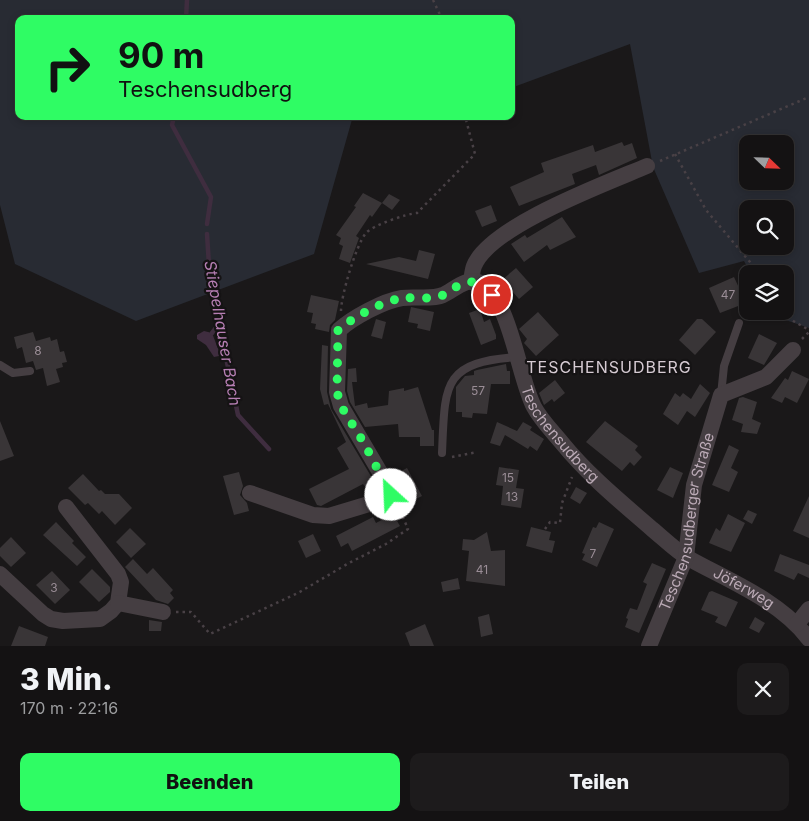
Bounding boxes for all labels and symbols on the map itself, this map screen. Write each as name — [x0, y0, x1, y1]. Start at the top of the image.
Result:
north arrow — [739, 135, 794, 190]
water label: Stiepelhauser Bach — [200, 259, 246, 407]
pin — [471, 274, 513, 316]
house number: 47 — [721, 287, 735, 302]
house number: 8 — [34, 343, 42, 358]
district label: TESCHENSUDBERG — [526, 357, 692, 377]
house number: 57 — [471, 383, 485, 398]
street label: Teschensudberg — [517, 383, 604, 486]
street label: Teschensudberger Straße — [655, 430, 718, 613]
position arrow — [364, 468, 416, 520]
house number: 15 — [502, 470, 514, 485]
house number: 13 — [506, 489, 518, 504]
house number: 7 — [590, 546, 597, 561]
house number: 41 — [476, 562, 488, 577]
street label: Jöferweg — [710, 563, 778, 613]
house number: 3 — [50, 580, 58, 595]

